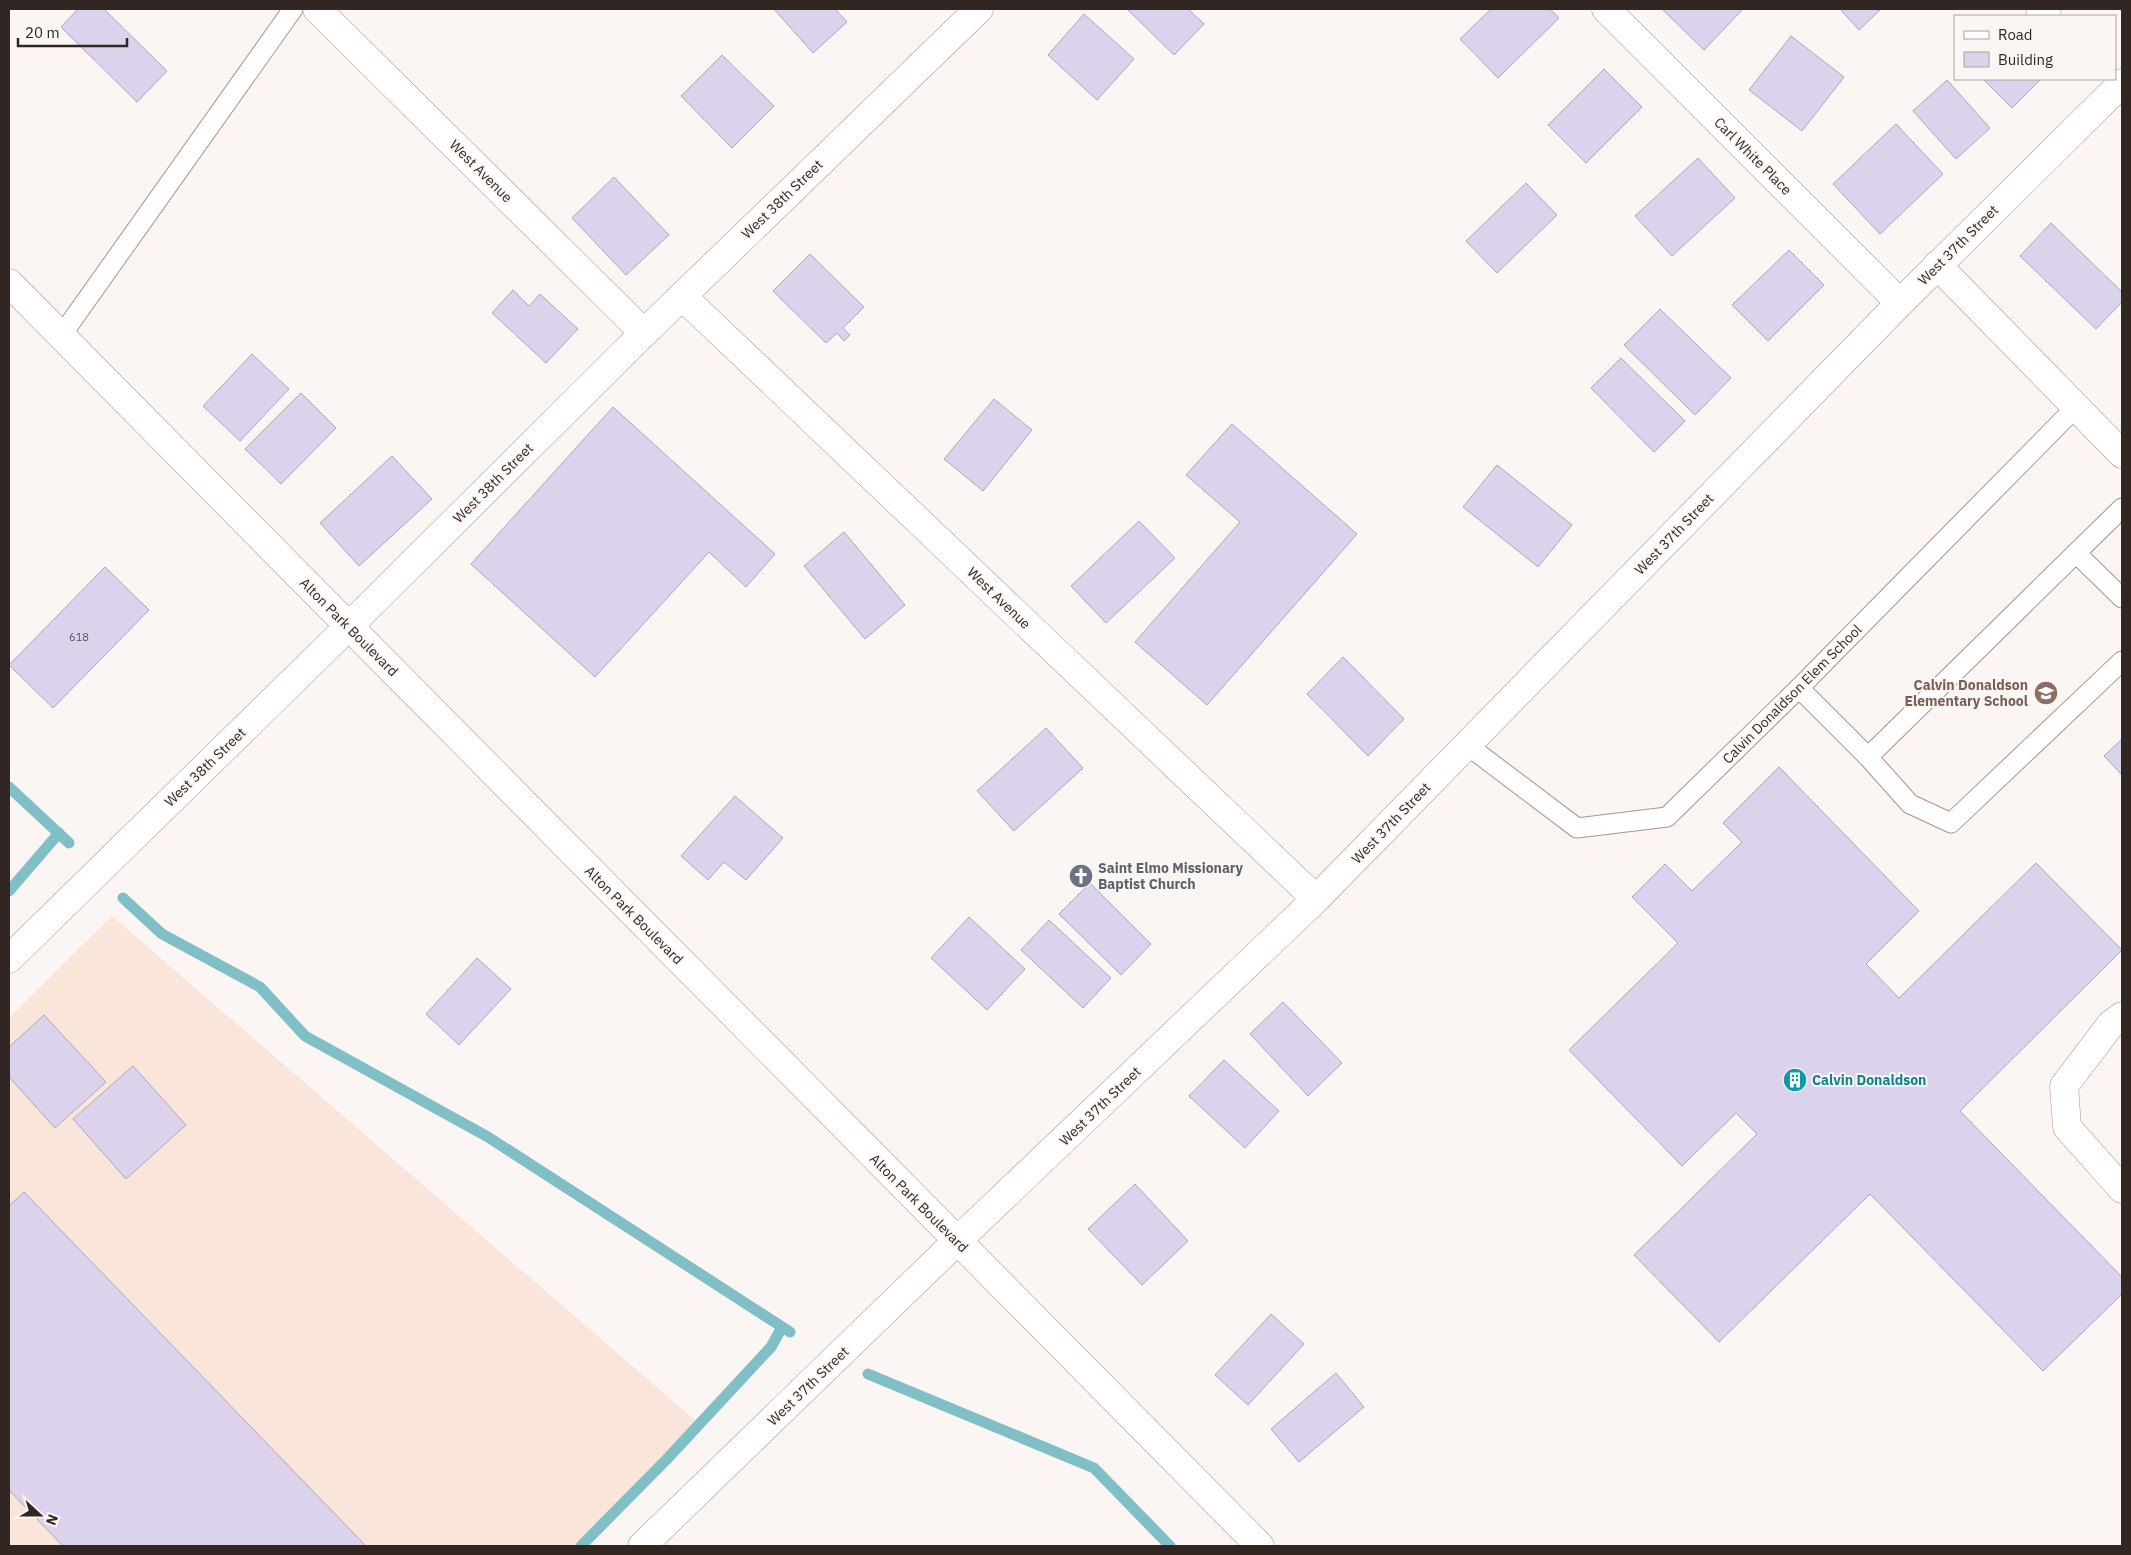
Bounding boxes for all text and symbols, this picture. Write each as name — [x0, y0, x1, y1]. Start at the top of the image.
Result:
scale bar — [18, 15, 126, 47]
legend — [1954, 15, 2116, 80]
text: 20 m — [25, 23, 60, 42]
text: Road — [1998, 25, 2033, 44]
text: Building — [1998, 50, 2053, 69]
street label: Carl White Place — [1710, 113, 1796, 199]
street label: West Avenue — [446, 136, 516, 206]
street label: West 38th Street — [738, 156, 827, 242]
street label: West 37th Street — [1914, 201, 2002, 289]
street label: West 38th Street — [449, 439, 537, 527]
street label: West 37th Street — [1631, 489, 1717, 578]
street label: West Avenue — [963, 563, 1035, 633]
street label: Alton Park Boulevard — [296, 574, 402, 680]
street label: Calvin Donaldson Elem School — [1719, 620, 1866, 767]
house number: 618 — [69, 630, 89, 644]
place label: Calvin Donaldson Elementary School — [1904, 676, 2028, 710]
school or university icon: Calvin Donaldson Elementary School — [2033, 680, 2059, 706]
street label: West 38th Street — [161, 724, 250, 810]
street label: West 37th Street — [1348, 778, 1434, 867]
place label: Saint Elmo Missionary Baptist Church — [1098, 859, 1244, 893]
street label: Alton Park Boulevard — [581, 862, 687, 968]
church icon: Saint Elmo Missionary Baptist Church — [1068, 863, 1094, 889]
street label: West 37th Street — [1056, 1063, 1145, 1149]
building icon: Calvin Donaldson — [1782, 1067, 1808, 1093]
place label: Calvin Donaldson — [1812, 1071, 1926, 1089]
street label: Alton Park Boulevard — [866, 1150, 972, 1256]
street label: West 37th Street — [764, 1343, 853, 1429]
north arrow — [15, 1490, 65, 1540]
text: N — [42, 1512, 62, 1528]

